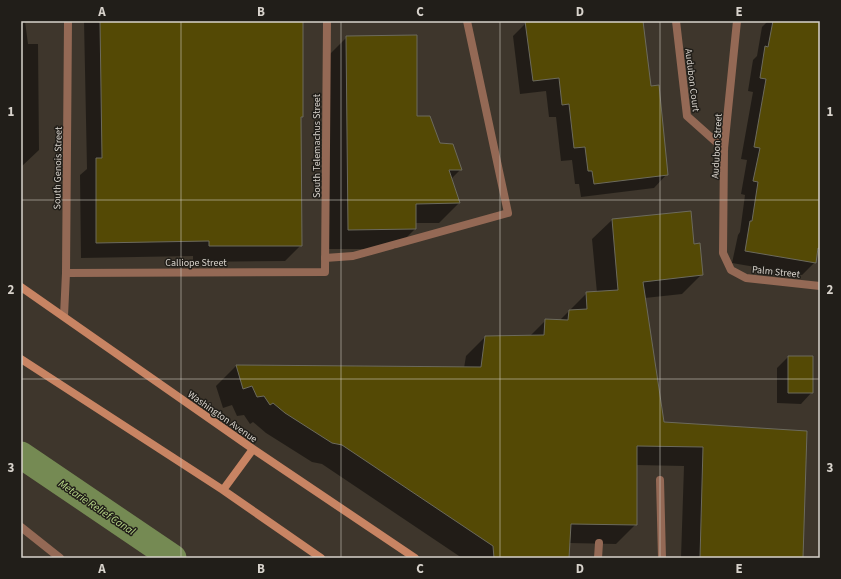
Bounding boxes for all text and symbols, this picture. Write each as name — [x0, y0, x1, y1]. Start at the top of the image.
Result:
text: A — [97, 3, 106, 21]
text: B — [257, 3, 265, 21]
text: C — [416, 3, 424, 21]
text: D — [576, 3, 584, 21]
text: E — [735, 3, 743, 21]
street label: Audubon Court — [681, 48, 703, 113]
street label: South Telemachus Street — [310, 93, 324, 198]
text: 1 — [8, 103, 15, 121]
text: 1 — [827, 103, 834, 121]
street label: Audubon Street — [708, 112, 726, 179]
street label: South Genois Street — [50, 126, 66, 210]
street label: Calliope Street — [165, 256, 227, 270]
street label: Palm Street — [751, 263, 801, 282]
text: 2 — [8, 281, 15, 299]
text: 2 — [827, 281, 834, 299]
street label: Washington Avenue — [185, 387, 260, 446]
text: 3 — [8, 459, 15, 477]
text: 3 — [827, 459, 834, 477]
water label: Metarie Relief Canal — [55, 476, 138, 539]
text: A — [97, 560, 106, 578]
text: B — [257, 560, 265, 578]
text: C — [416, 560, 424, 578]
text: D — [576, 560, 584, 578]
text: E — [735, 560, 743, 578]

